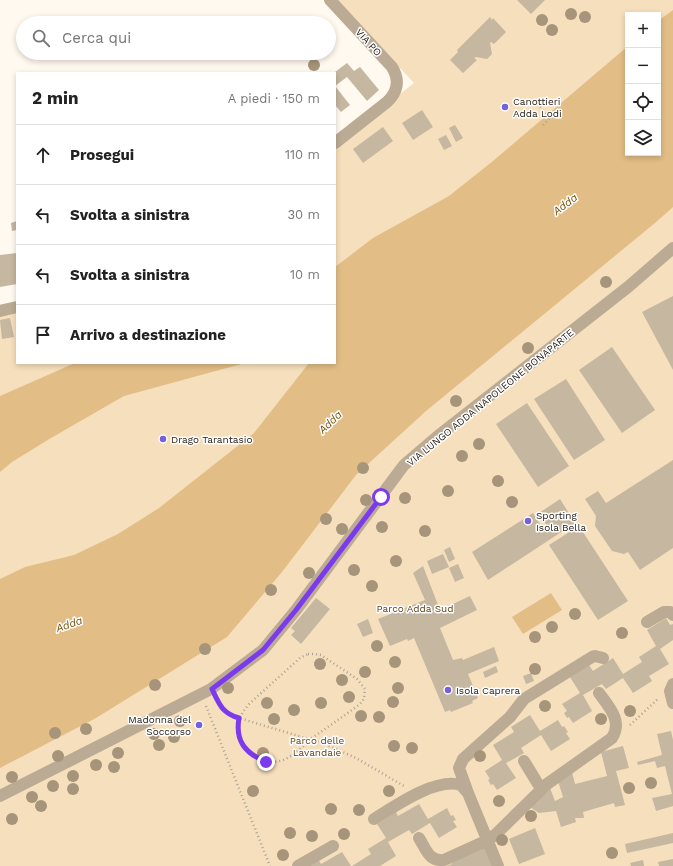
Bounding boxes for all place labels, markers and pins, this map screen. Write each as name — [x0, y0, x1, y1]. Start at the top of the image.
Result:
place label: Canottieri Adda Lodi — [513, 96, 562, 119]
marker: Canottieri Adda Lodi — [500, 102, 510, 112]
marker: Drago Tarantasio — [158, 434, 168, 444]
place label: Drago Tarantasio — [171, 434, 252, 445]
place label: Sporting Isola Bella — [536, 510, 586, 533]
marker: Sporting Isola Bella — [523, 516, 533, 526]
marker: Isola Caprera — [443, 685, 453, 695]
place label: Isola Caprera — [456, 685, 520, 696]
place label: Madonna del Soccorso — [128, 714, 191, 737]
marker: Madonna del Soccorso — [194, 720, 204, 730]

